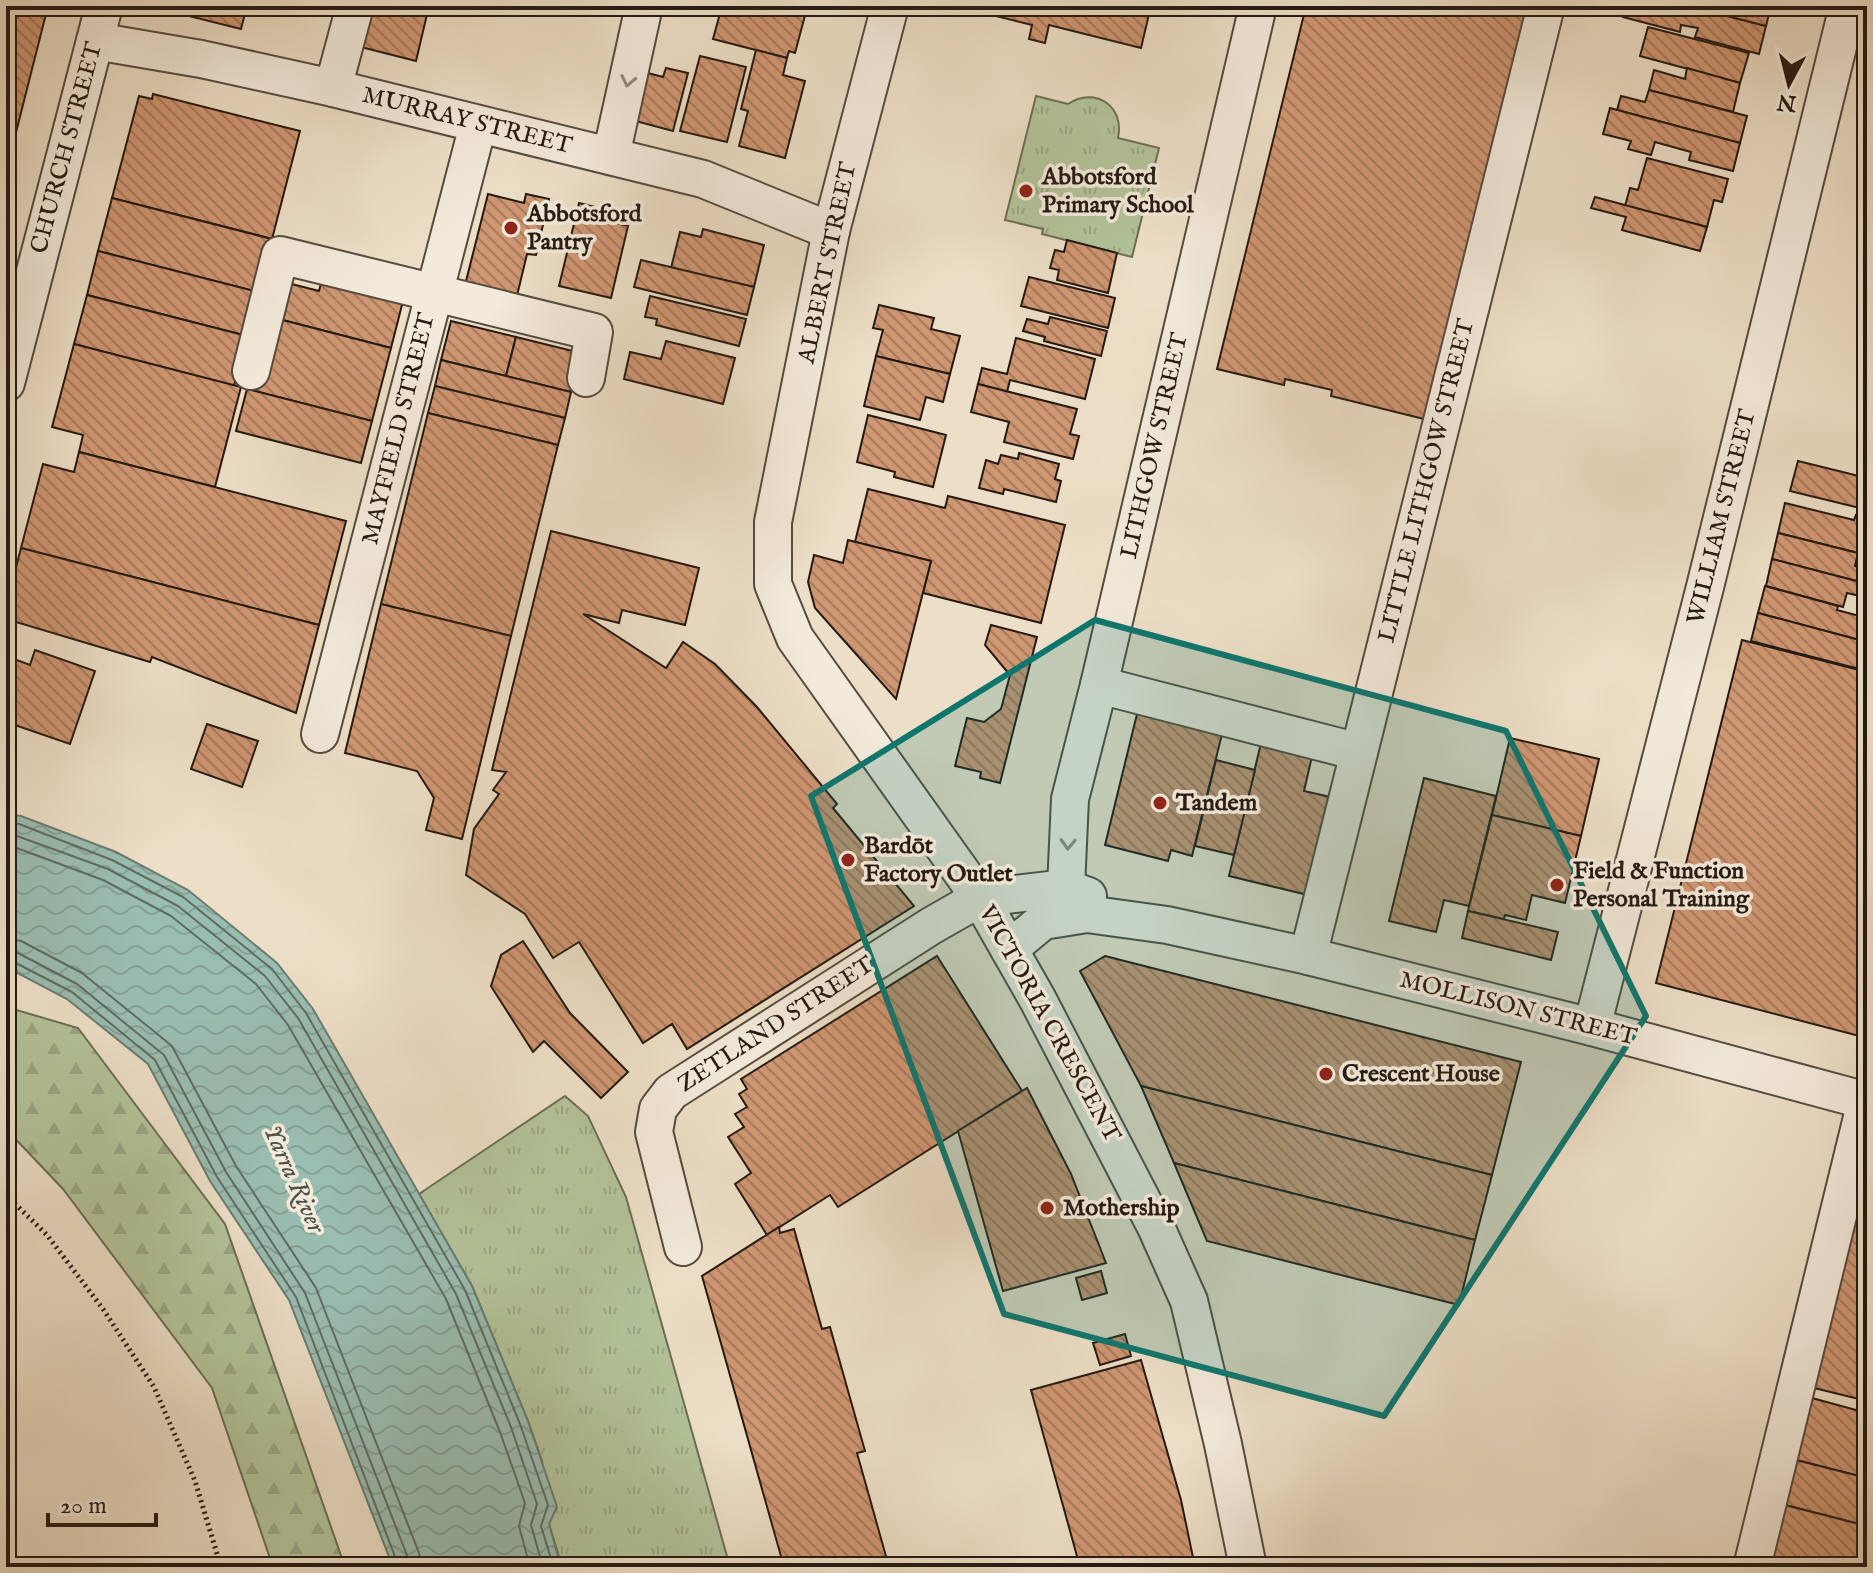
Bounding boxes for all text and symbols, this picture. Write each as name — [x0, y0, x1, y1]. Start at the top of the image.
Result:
street label: CHURCH STREET — [24, 38, 110, 257]
north arrow — [1749, 44, 1829, 124]
one-way arrow — [620, 74, 637, 87]
street label: MURRAY STREET — [359, 80, 576, 162]
text: N — [1776, 87, 1799, 117]
street label: ALBERT STREET — [791, 159, 865, 367]
place label: Abbotsford Primary School — [1041, 162, 1194, 221]
marker: Abbotsford Primary School — [1017, 182, 1035, 200]
place label: Abbotsford Pantry — [526, 199, 643, 258]
marker: Abbotsford Pantry — [502, 219, 520, 237]
street label: MAYFIELD STREET — [355, 309, 443, 548]
street label: LITTLE LITHGOW STREET — [1372, 315, 1482, 646]
street label: LITHGOW STREET — [1114, 330, 1196, 562]
street label: WILLIAM STREET — [1680, 406, 1764, 628]
place label: Tandem — [1175, 788, 1258, 819]
marker: Tandem — [1151, 794, 1169, 812]
place label: Bardōt Factory Outlet — [864, 831, 1013, 890]
one-way arrow — [1060, 838, 1077, 851]
marker: Bardōt Factory Outlet — [839, 851, 857, 869]
place label: Field & Function Personal Training — [1573, 856, 1750, 915]
marker: Field & Function Personal Training — [1548, 876, 1566, 894]
street label: VICTORIA CRESCENT — [970, 899, 1127, 1148]
street label: ZETLAND STREET — [672, 950, 881, 1100]
street label: MOLLISON STREET — [1396, 965, 1640, 1054]
place label: Crescent House — [1342, 1059, 1500, 1090]
marker: Crescent House — [1317, 1065, 1335, 1083]
water label: Yarra River — [256, 1120, 333, 1239]
place label: Mothership — [1063, 1193, 1180, 1224]
marker: Mothership — [1038, 1199, 1056, 1217]
scale bar — [48, 1477, 156, 1527]
text: 20 m — [60, 1491, 107, 1522]

